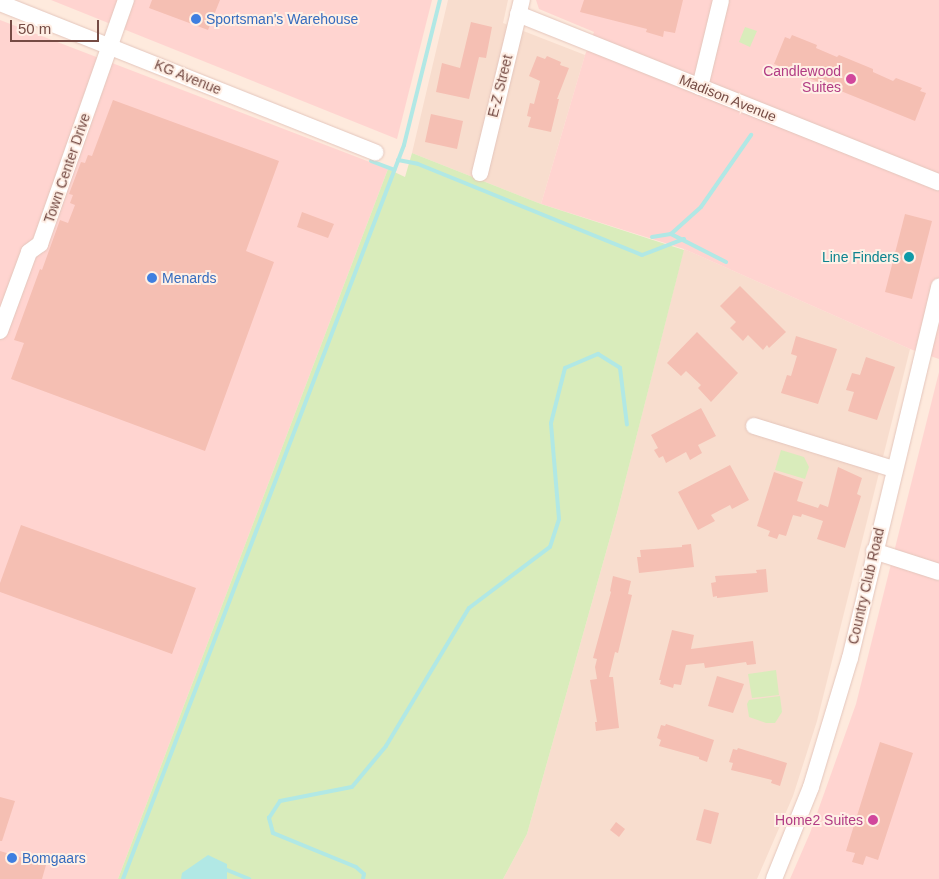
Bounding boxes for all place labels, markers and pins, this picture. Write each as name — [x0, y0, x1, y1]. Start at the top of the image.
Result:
place label: Sportsman's Warehouse — [206, 11, 358, 27]
marker: Sportsman's Warehouse — [190, 13, 202, 25]
place label: Candlewood Suites — [763, 63, 841, 95]
marker: Candlewood Suites — [845, 73, 857, 85]
place label: Line Finders — [822, 249, 899, 265]
marker: Line Finders — [903, 251, 915, 263]
place label: Menards — [162, 270, 216, 286]
marker: Menards — [146, 272, 158, 284]
place label: Home2 Suites — [775, 812, 863, 828]
marker: Home2 Suites — [867, 814, 879, 826]
place label: Bomgaars — [22, 850, 86, 866]
marker: Bomgaars — [6, 852, 18, 864]

